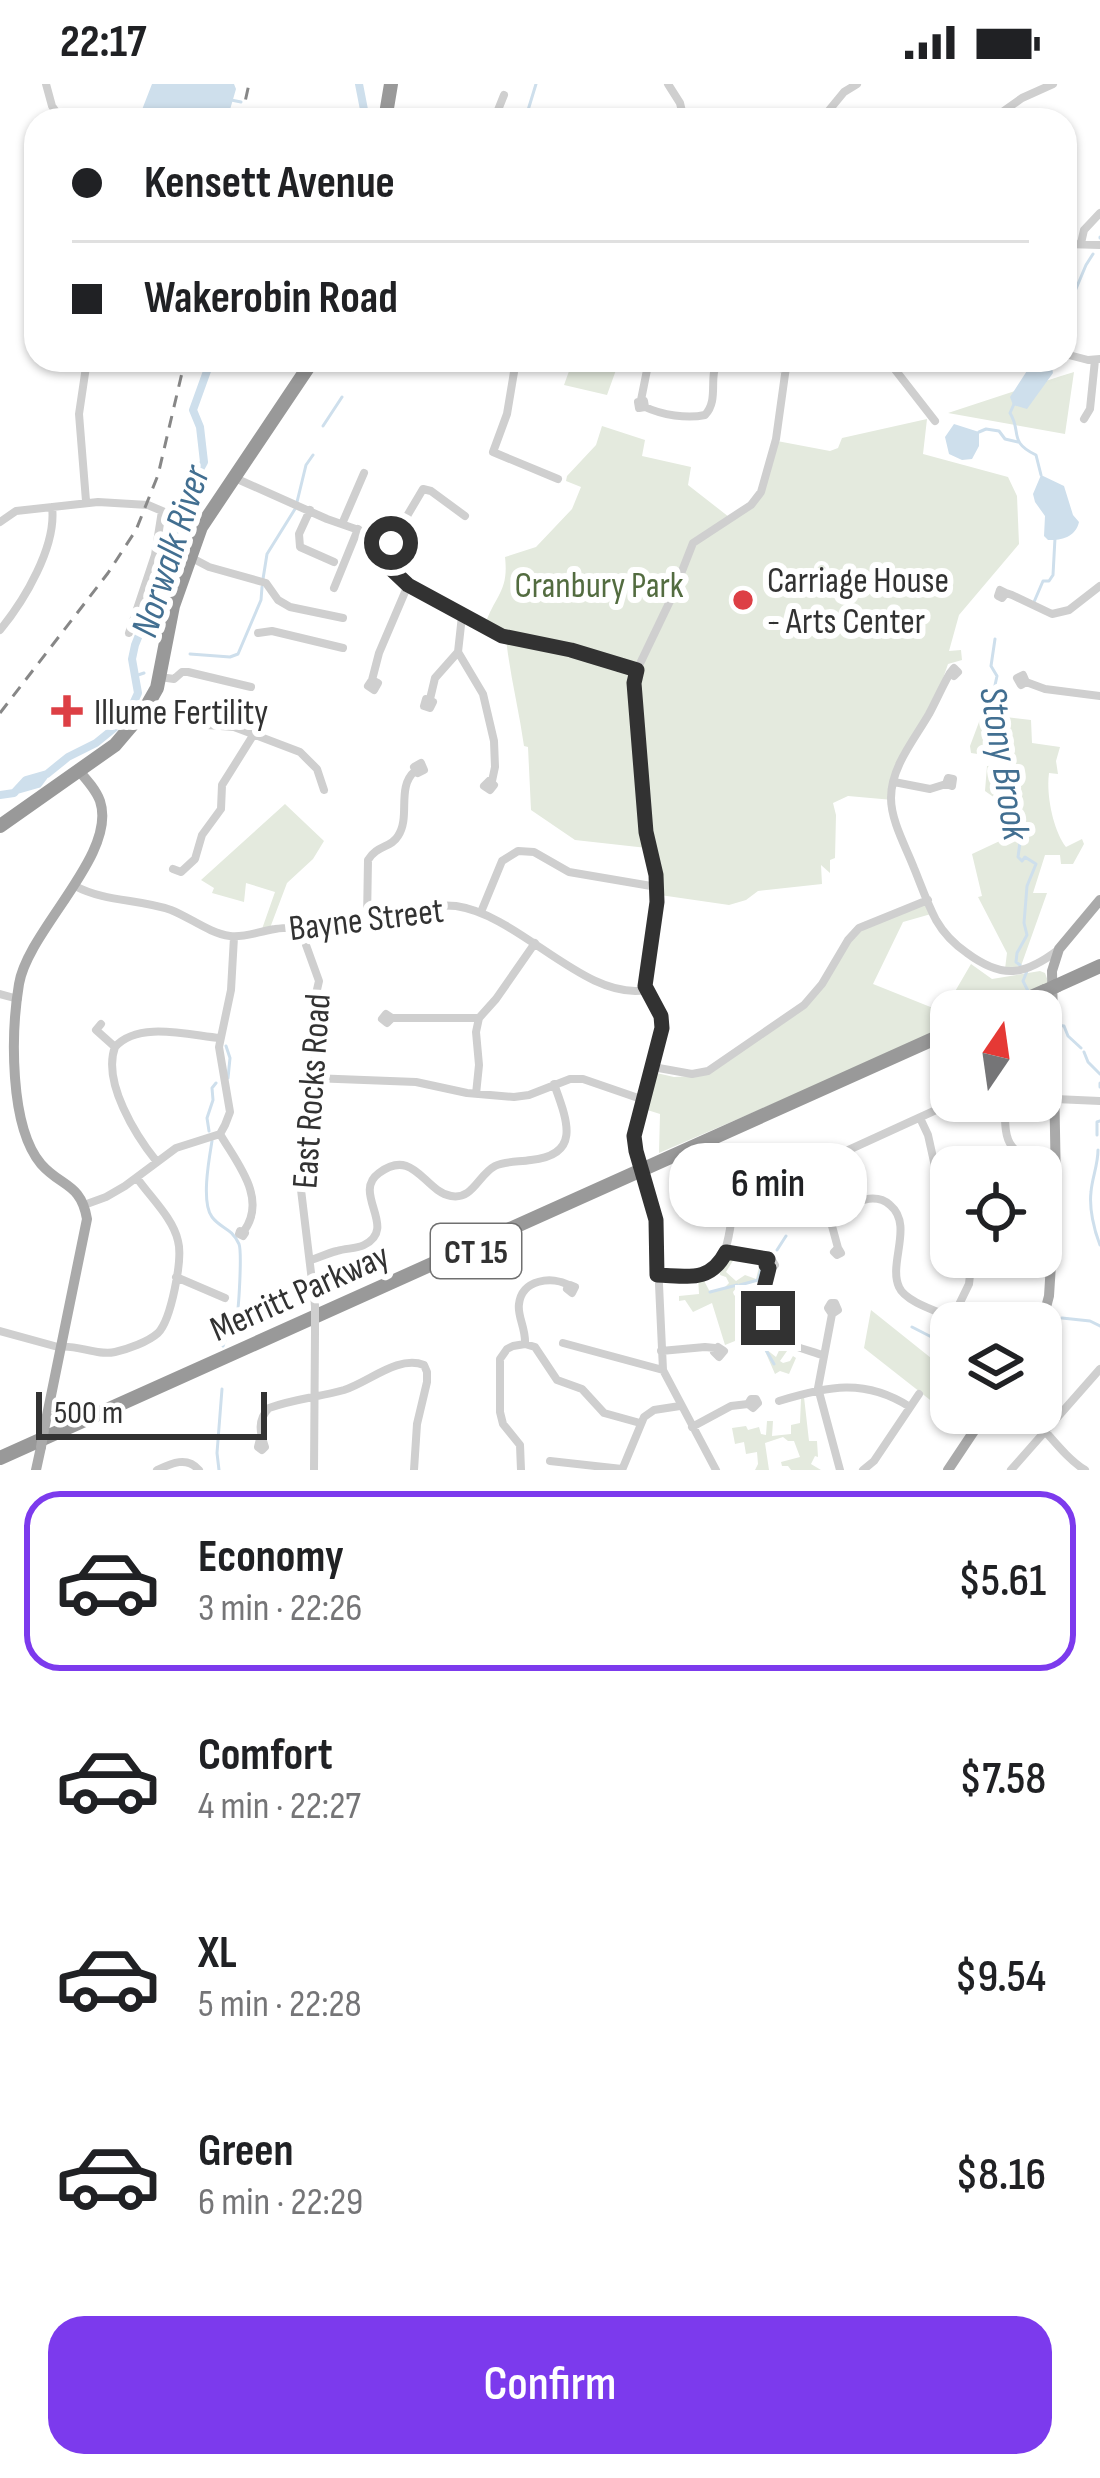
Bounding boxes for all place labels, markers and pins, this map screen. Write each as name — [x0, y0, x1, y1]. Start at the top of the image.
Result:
place label: Carriage House - Arts Center — [767, 560, 949, 644]
marker: Carriage House - Arts Center — [730, 587, 756, 613]
place label: Illume Fertility — [94, 692, 268, 735]
marker: Illume Fertility — [51, 695, 83, 727]

